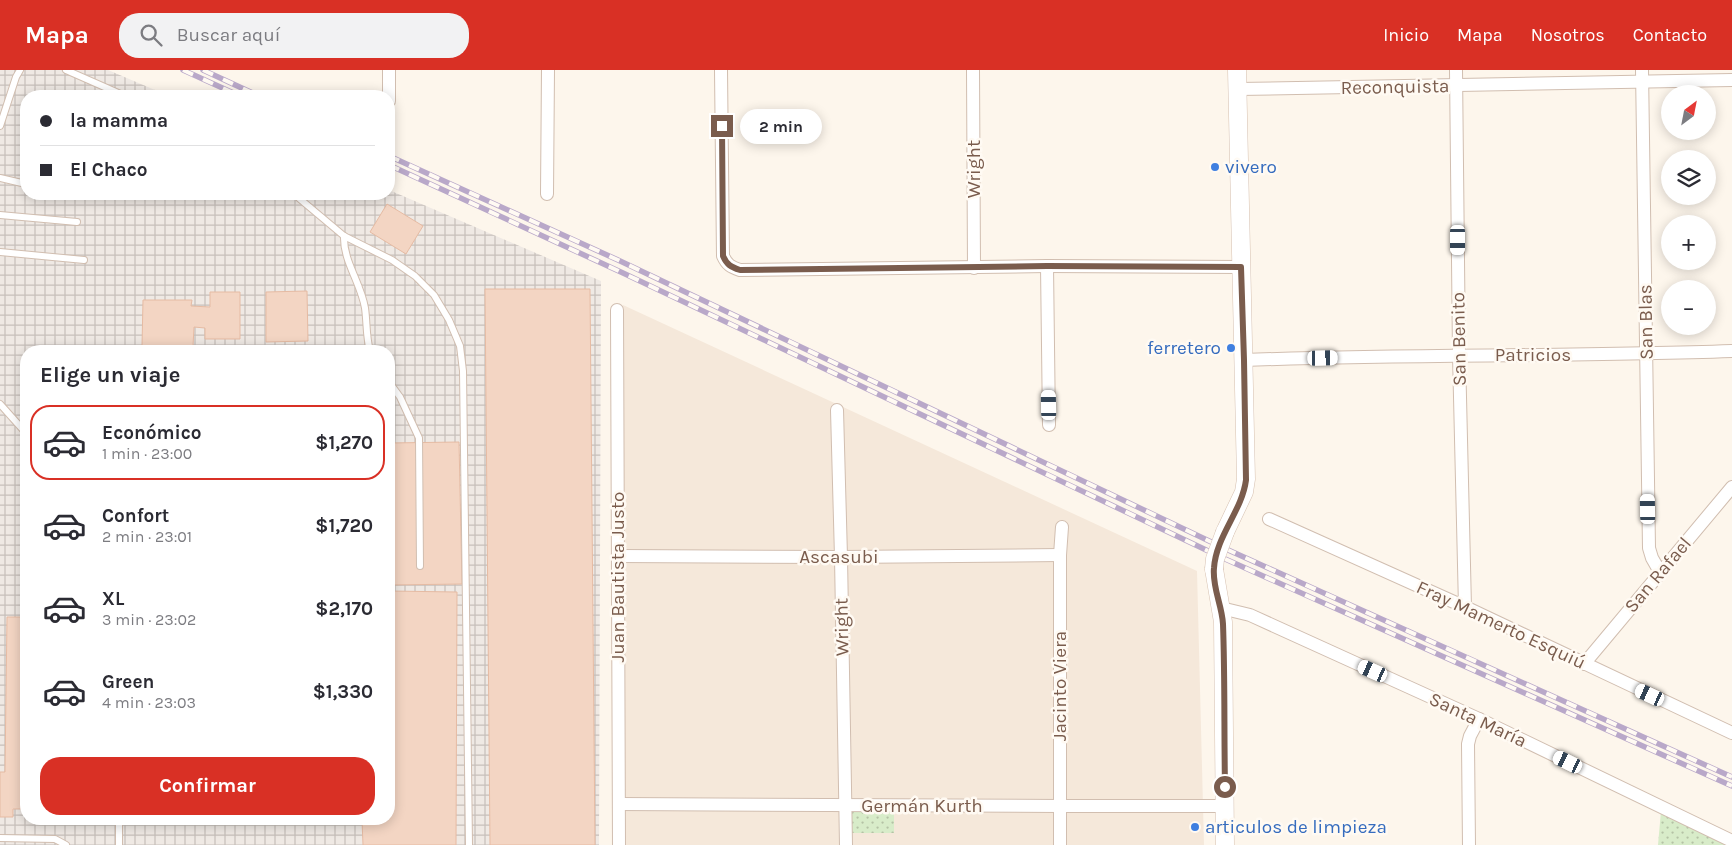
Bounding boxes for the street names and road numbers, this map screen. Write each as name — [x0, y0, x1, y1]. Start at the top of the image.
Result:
street label: Reconquista — [1340, 75, 1450, 99]
street label: Wright — [963, 140, 985, 198]
street label: San Blas — [1634, 284, 1658, 360]
street label: San Benito — [1447, 292, 1471, 386]
street label: Patricios — [1495, 344, 1571, 366]
street label: Juan Bautista Justo — [607, 492, 629, 662]
street label: San Rafael — [1620, 533, 1696, 617]
street label: Ascasubi — [799, 546, 879, 568]
street label: Fray Mamerto Esquiú — [1413, 576, 1589, 674]
street label: Wright — [830, 598, 854, 656]
street label: Jacinto Viera — [1049, 631, 1071, 741]
street label: Santa María — [1426, 688, 1530, 752]
street label: Germán Kurth — [861, 795, 983, 817]

